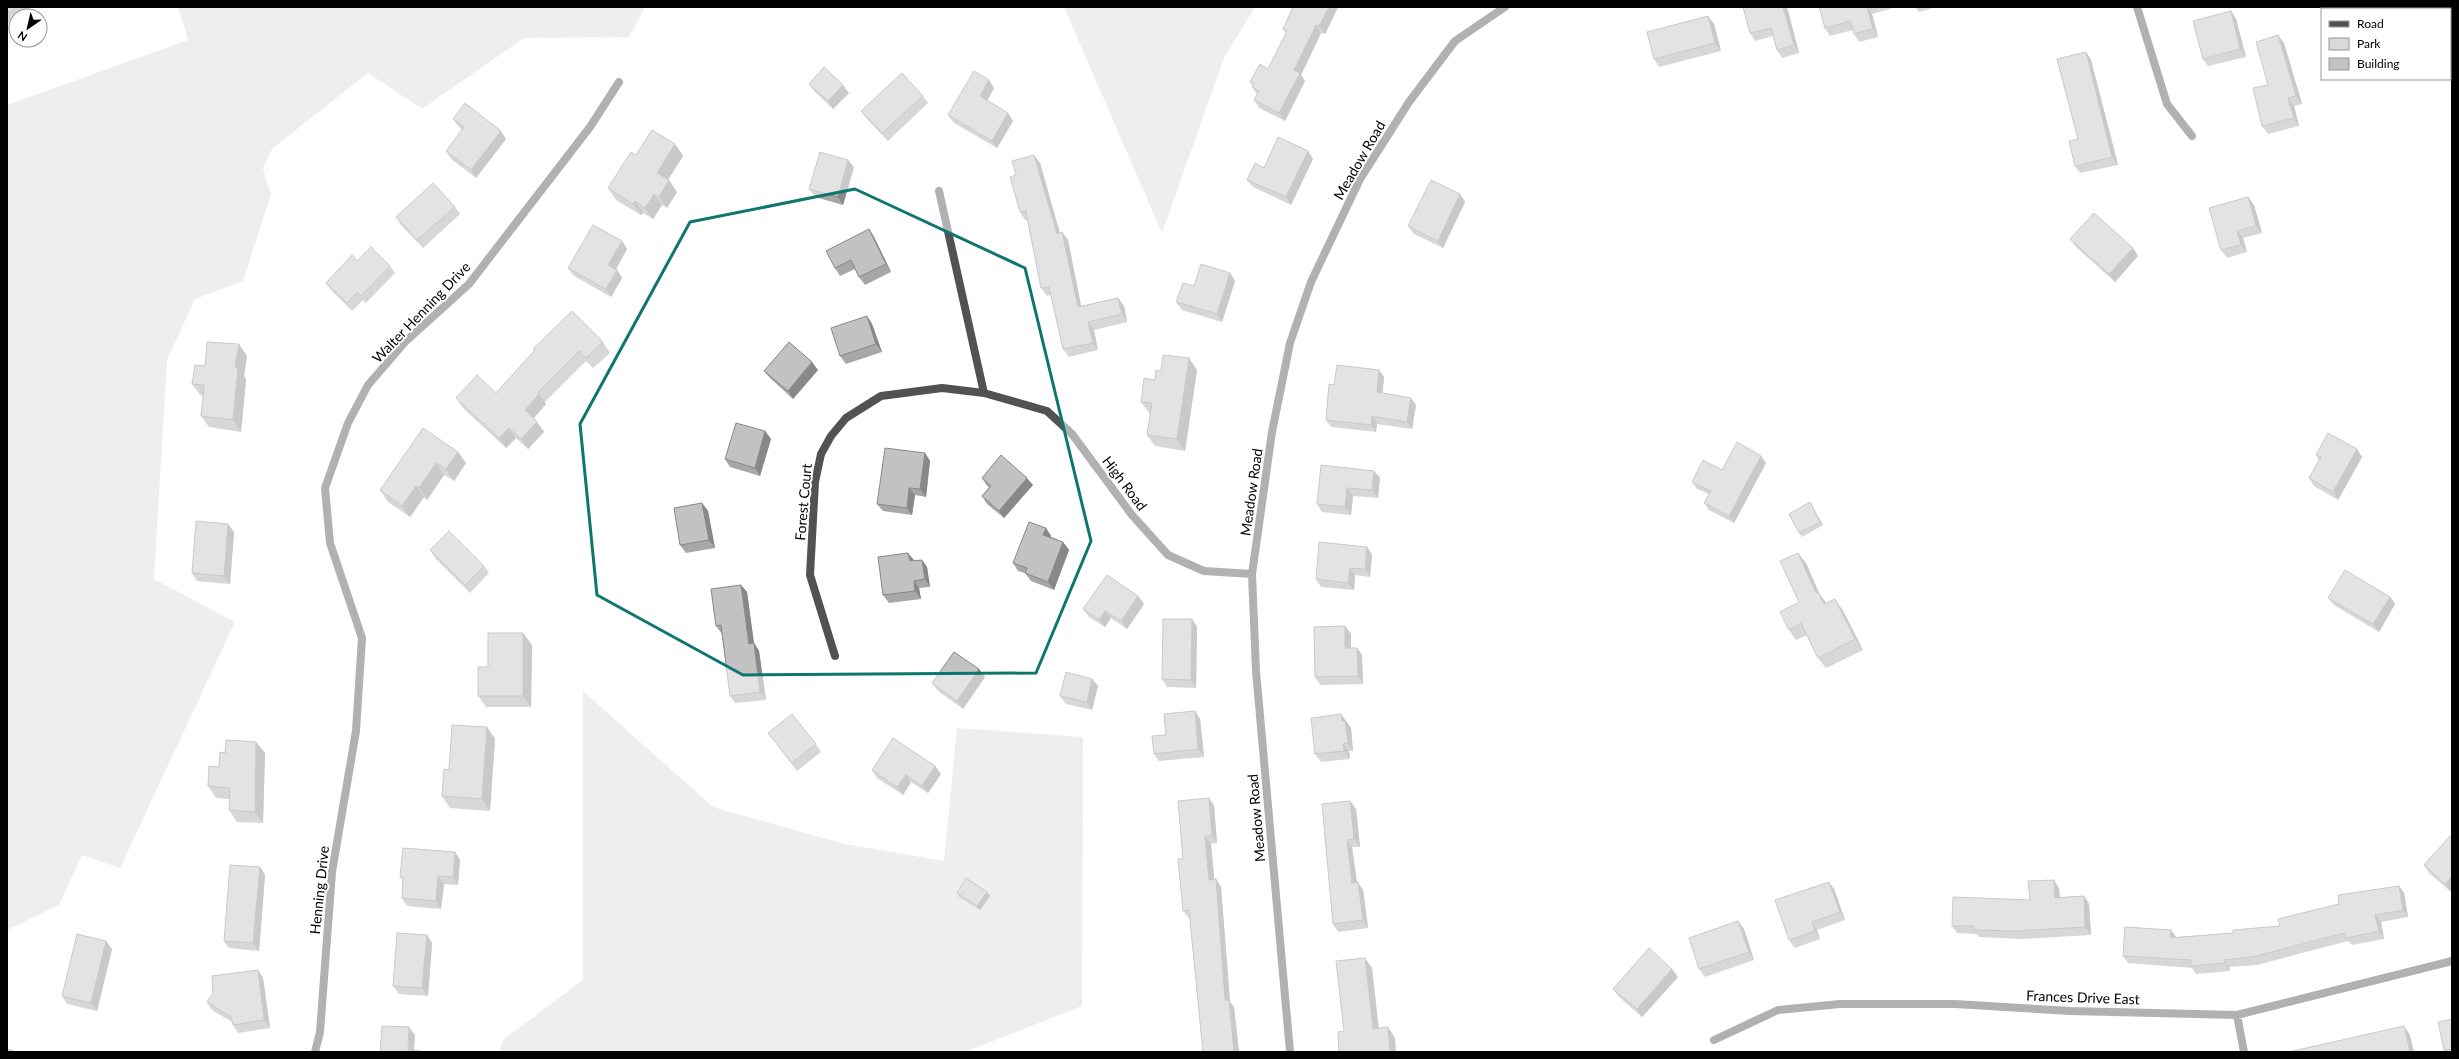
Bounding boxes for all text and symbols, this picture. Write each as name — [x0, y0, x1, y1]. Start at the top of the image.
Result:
north arrow — [8, 8, 48, 48]
legend — [2321, 8, 2451, 80]
text: Road — [2357, 16, 2384, 31]
text: N — [15, 29, 29, 44]
text: Park — [2357, 36, 2381, 51]
text: Building — [2357, 56, 2400, 71]
street label: Meadow Road — [1330, 118, 1388, 202]
street label: Walter Henning Drive — [368, 258, 474, 366]
street label: Meadow Road — [1236, 447, 1266, 537]
street label: High Road — [1099, 452, 1151, 514]
street label: Forest Court — [791, 463, 815, 541]
street label: Meadow Road — [1244, 773, 1268, 863]
street label: Henning Drive — [306, 845, 332, 935]
street label: Frances Drive East — [2026, 987, 2140, 1007]

